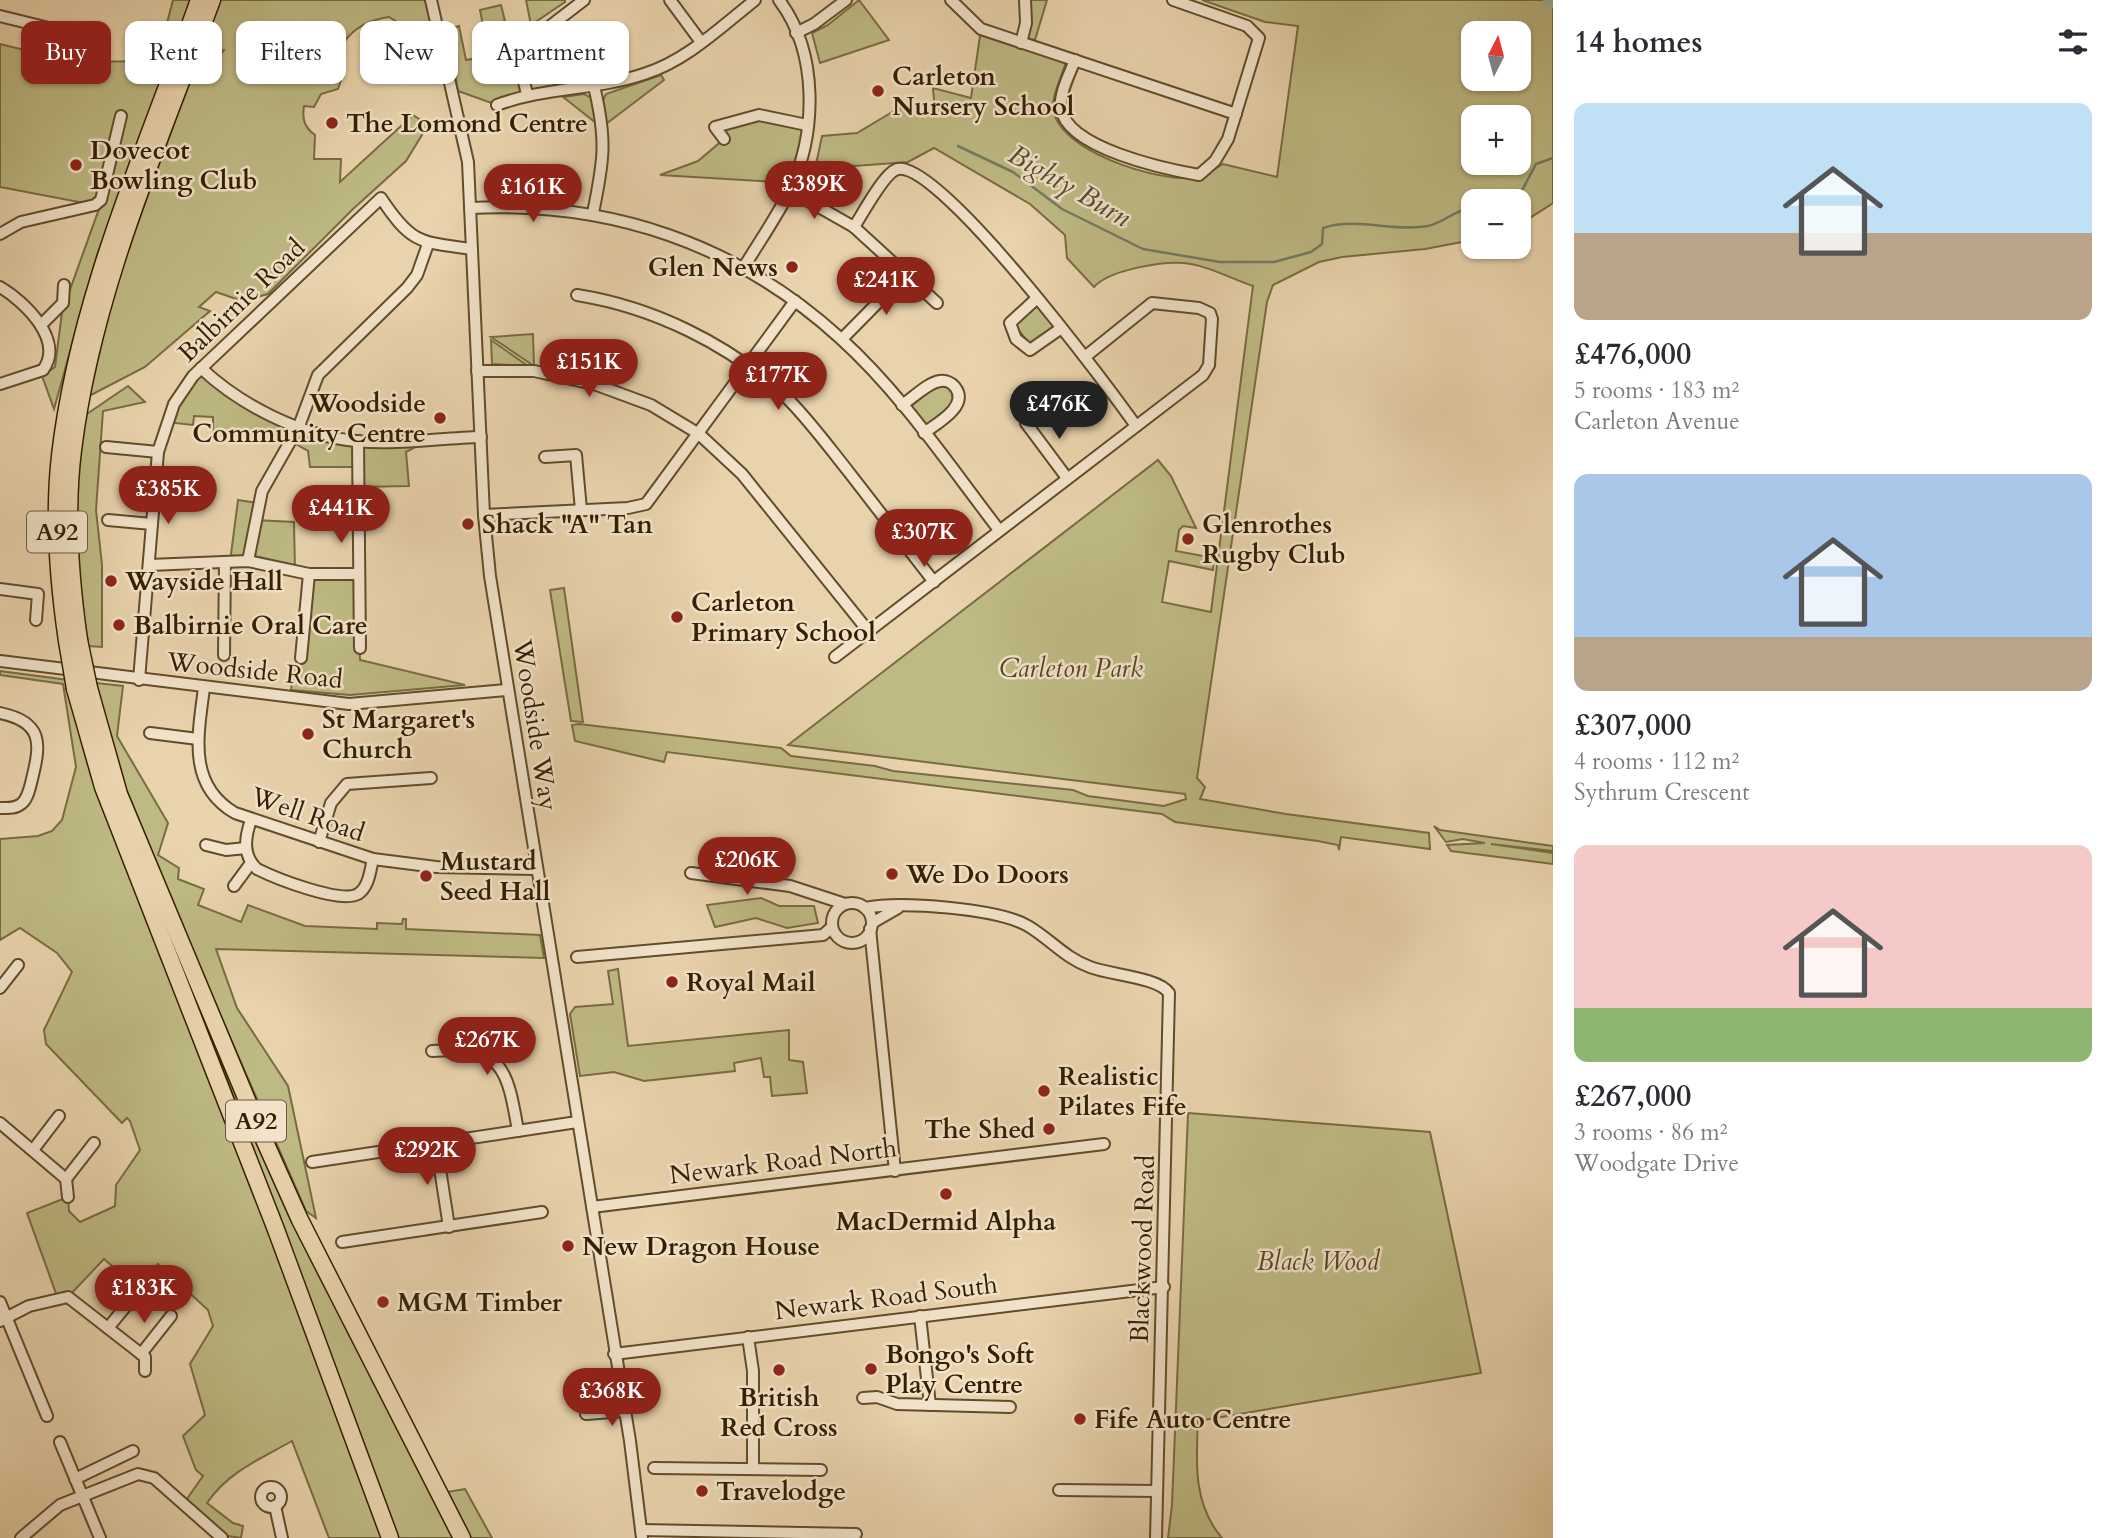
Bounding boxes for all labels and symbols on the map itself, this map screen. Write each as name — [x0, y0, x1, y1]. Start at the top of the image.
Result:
north arrow — [1461, 21, 1531, 91]
place label: Carleton Nursery School — [892, 59, 1075, 124]
marker: Carleton Nursery School — [870, 83, 886, 99]
place label: The Lomond Centre — [346, 106, 588, 141]
marker: The Lomond Centre — [324, 115, 340, 131]
place label: Dovecot Bowling Club — [90, 133, 257, 198]
water label: Bighty Burn — [1001, 135, 1138, 236]
marker: Dovecot Bowling Club — [68, 157, 84, 173]
pin: £389K — [765, 162, 863, 221]
pin: £161K — [484, 164, 582, 224]
street label: Balbirnie Road — [170, 231, 313, 370]
place label: Glen News — [648, 250, 778, 285]
pin: £241K — [837, 258, 935, 317]
marker: Glen News — [784, 259, 800, 275]
pin: £151K — [540, 340, 638, 399]
pin: £177K — [729, 352, 827, 412]
pin: £476K — [1010, 382, 1108, 441]
place label: Woodside Community Centre — [192, 386, 426, 451]
marker: Woodside Community Centre — [432, 410, 448, 426]
pin: £385K — [119, 466, 217, 526]
pin: £441K — [292, 486, 390, 545]
place label: Shack "A" Tan — [482, 507, 653, 542]
place label: Glenrothes Rugby Club — [1202, 507, 1346, 572]
pin: £307K — [875, 510, 973, 569]
road number: A92 — [27, 512, 87, 552]
marker: Shack "A" Tan — [460, 516, 476, 532]
marker: Glenrothes Rugby Club — [1180, 531, 1196, 547]
place label: Wayside Hall — [124, 564, 283, 599]
marker: Wayside Hall — [103, 573, 119, 589]
place label: Carleton Primary School — [691, 585, 876, 650]
place label: Balbirnie Oral Care — [133, 608, 368, 643]
marker: Carleton Primary School — [669, 609, 685, 625]
marker: Balbirnie Oral Care — [111, 617, 127, 633]
street label: Woodside Way — [505, 636, 566, 813]
street label: Woodside Road — [164, 644, 345, 697]
park label: Carleton Park — [999, 651, 1143, 686]
place label: St Margaret's Church — [322, 702, 475, 767]
marker: St Margaret's Church — [300, 726, 316, 742]
street label: Well Road — [245, 778, 369, 850]
pin: £206K — [698, 838, 796, 897]
place label: Mustard Seed Hall — [440, 844, 551, 909]
place label: We Do Doors — [905, 857, 1069, 892]
marker: We Do Doors — [884, 866, 900, 882]
marker: Mustard Seed Hall — [418, 868, 434, 884]
place label: Royal Mail — [686, 965, 816, 1000]
marker: Royal Mail — [664, 974, 680, 990]
pin: £267K — [438, 1018, 536, 1077]
place label: Realistic Pilates Fife — [1058, 1059, 1187, 1124]
marker: Realistic Pilates Fife — [1036, 1083, 1052, 1099]
road number: A92 — [226, 1100, 286, 1142]
place label: The Shed — [924, 1112, 1035, 1147]
marker: The Shed — [1041, 1121, 1057, 1137]
pin: £292K — [378, 1128, 476, 1187]
street label: Newark Road North — [667, 1130, 899, 1193]
street label: Blackwood Road — [1122, 1154, 1163, 1344]
marker: MacDermid Alpha — [938, 1186, 954, 1202]
place label: MacDermid Alpha — [836, 1204, 1056, 1239]
place label: New Dragon House — [582, 1229, 820, 1264]
marker: New Dragon House — [560, 1238, 576, 1254]
park label: Black Wood — [1257, 1244, 1381, 1279]
pin: £183K — [95, 1266, 193, 1325]
street label: Newark Road South — [773, 1266, 1000, 1329]
place label: MGM Timber — [397, 1285, 563, 1320]
marker: MGM Timber — [375, 1294, 391, 1310]
place label: Bongo's Soft Play Centre — [885, 1337, 1034, 1402]
marker: Bongo's Soft Play Centre — [863, 1361, 879, 1377]
marker: British Red Cross — [771, 1362, 787, 1378]
pin: £368K — [563, 1368, 661, 1428]
place label: British Red Cross — [720, 1380, 838, 1445]
place label: Fife Auto Centre — [1094, 1402, 1291, 1437]
marker: Fife Auto Centre — [1072, 1411, 1088, 1427]
place label: Travelodge — [716, 1474, 846, 1509]
marker: Travelodge — [694, 1483, 710, 1499]

